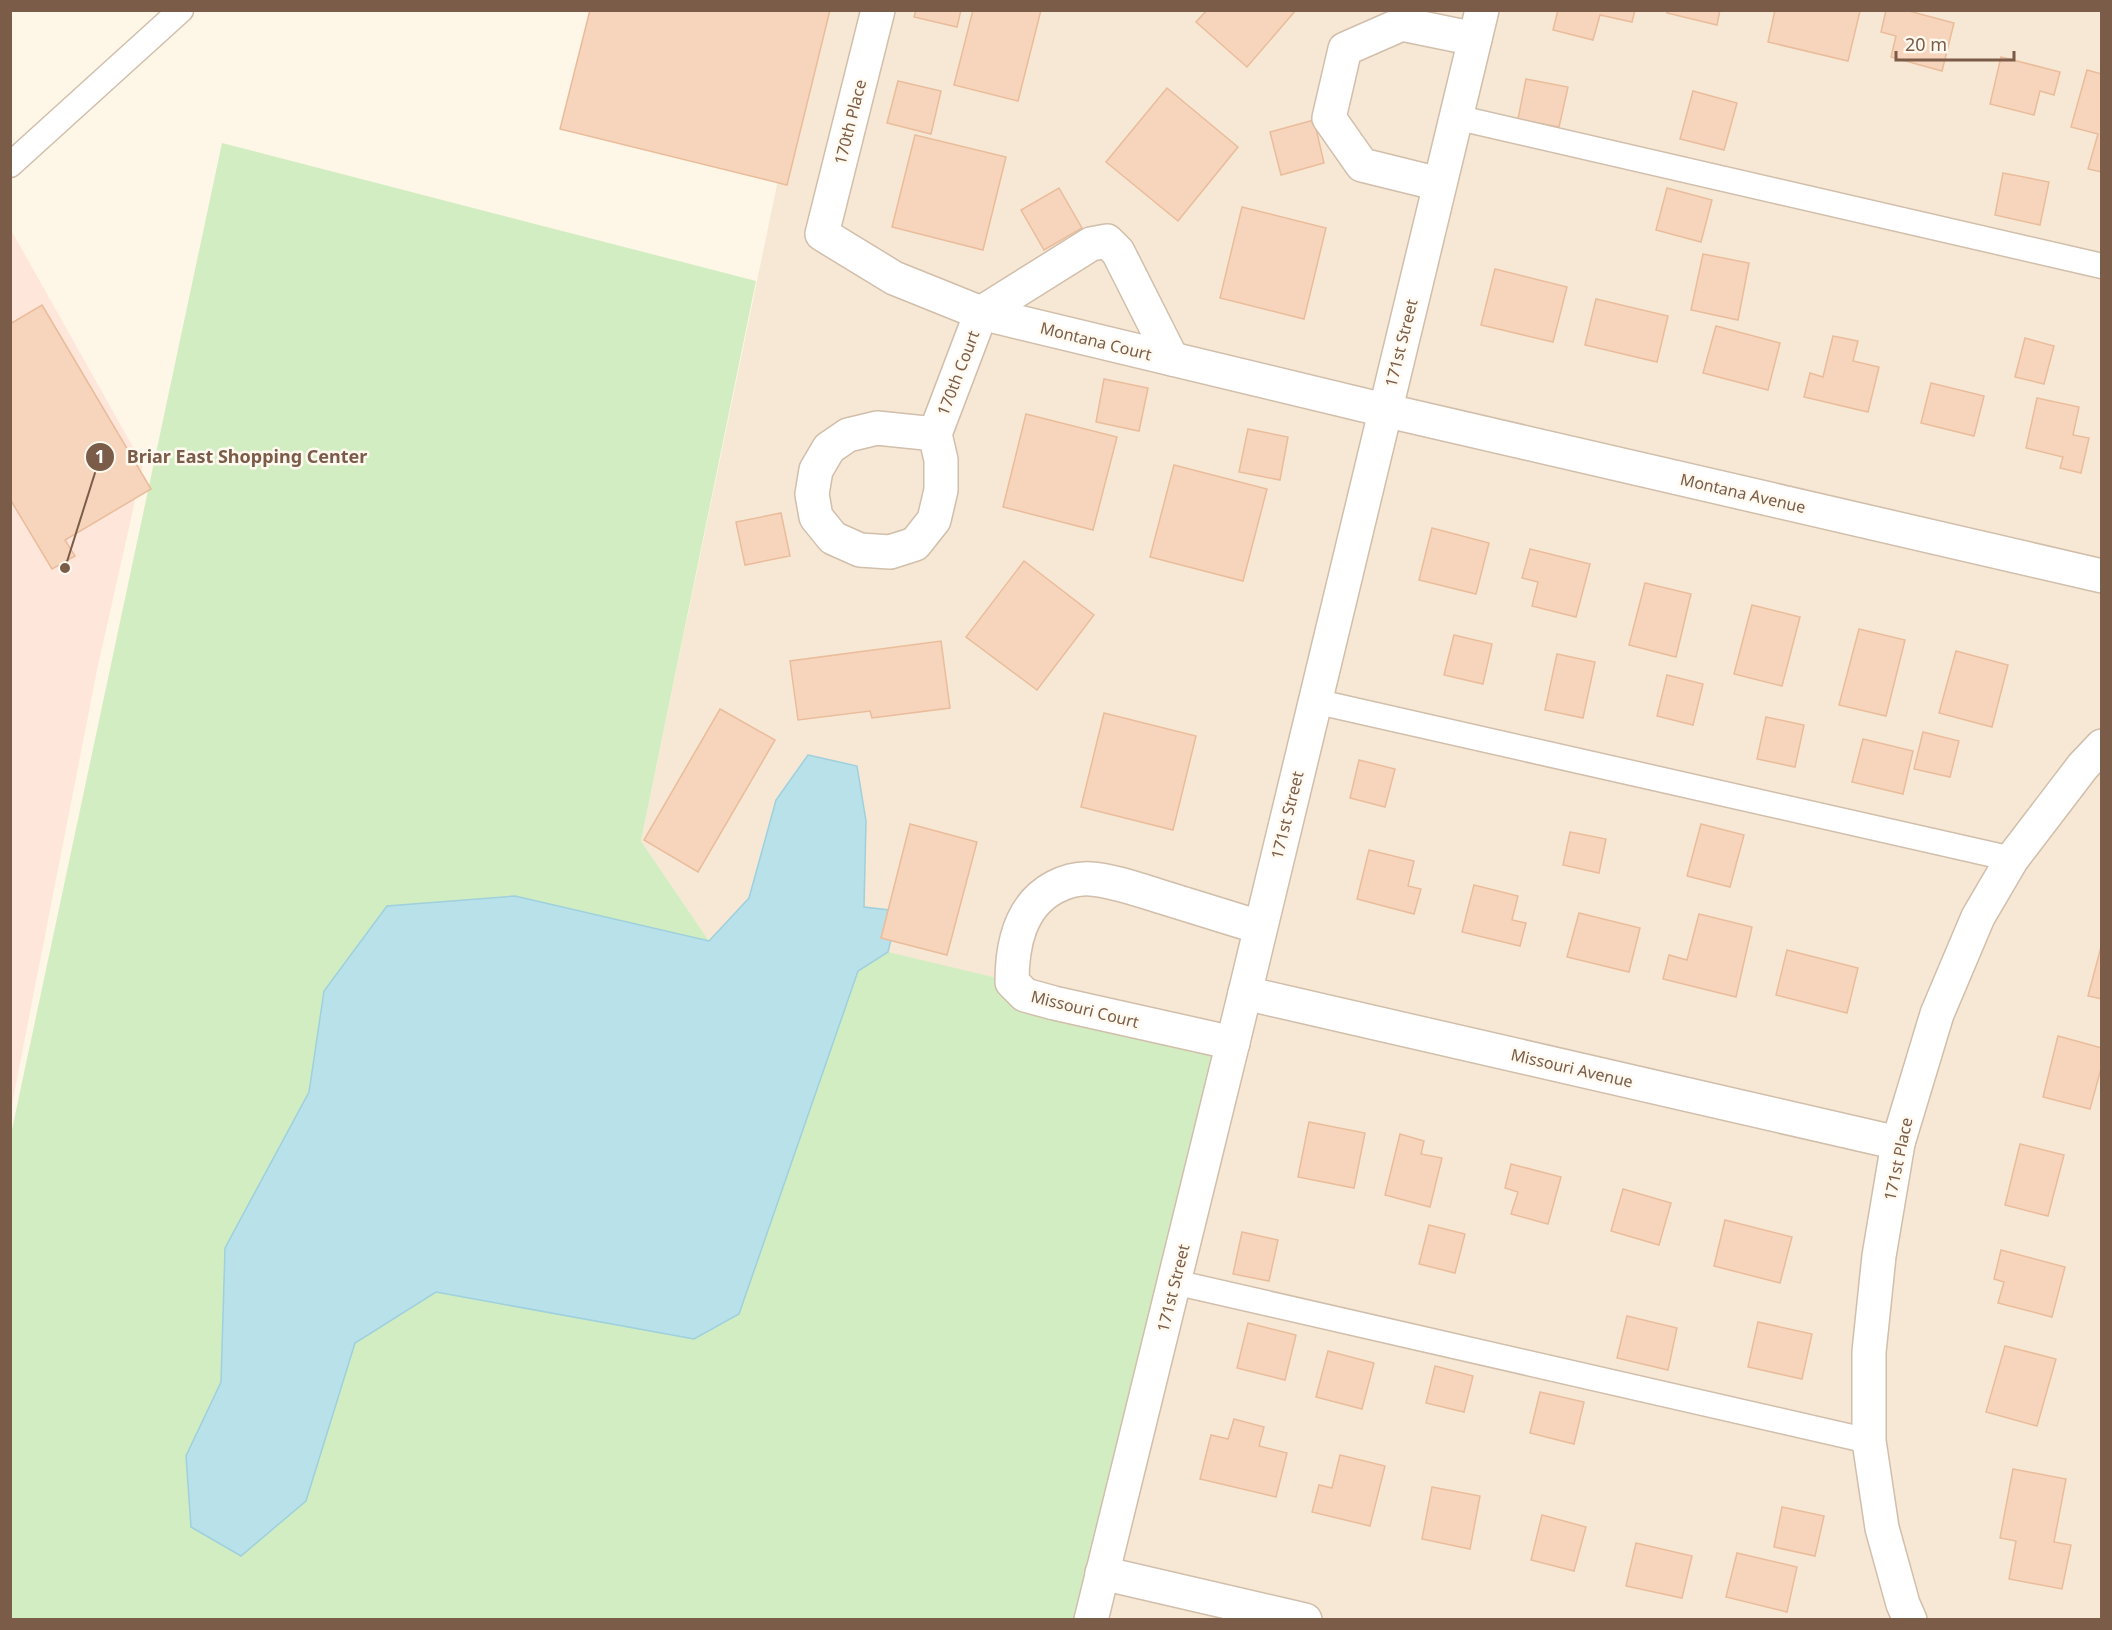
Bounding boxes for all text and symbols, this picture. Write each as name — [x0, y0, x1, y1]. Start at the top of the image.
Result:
scale bar — [1896, 24, 2014, 62]
text: 20 m — [1905, 32, 1947, 56]
street label: 170th Place — [829, 77, 871, 167]
street label: 171st Street — [1379, 297, 1423, 389]
street label: Montana Court — [1038, 317, 1154, 366]
street label: 170th Court — [932, 327, 984, 419]
callout: Briar East Shopping Center — [85, 439, 379, 475]
text: 1 — [95, 444, 105, 468]
text: Briar East Shopping Center — [127, 444, 367, 468]
street label: Montana Avenue — [1678, 468, 1808, 518]
street label: 171st Street — [1265, 769, 1309, 861]
street label: Missouri Court — [1029, 985, 1141, 1033]
street label: Missouri Avenue — [1509, 1043, 1635, 1093]
street label: 171st Place — [1878, 1115, 1918, 1203]
street label: 171st Street — [1151, 1242, 1195, 1334]

